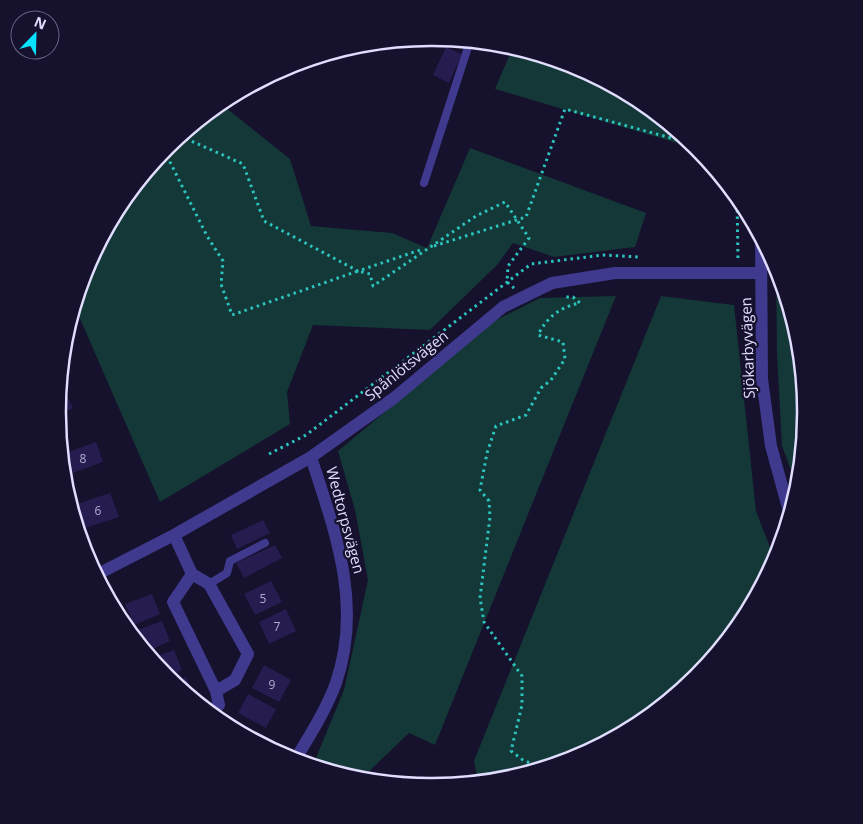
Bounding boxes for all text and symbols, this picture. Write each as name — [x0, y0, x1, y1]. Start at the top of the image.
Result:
north arrow — [10, 10, 60, 60]
text: N — [31, 12, 49, 34]
street label: Sjökarbyvägen — [735, 297, 759, 399]
street label: Spånlötsvägen — [360, 325, 452, 405]
house number: 8 — [80, 450, 87, 467]
street label: Wedtorpsvägen — [322, 464, 370, 576]
house number: 6 — [95, 502, 102, 519]
house number: 5 — [260, 590, 267, 607]
house number: 7 — [274, 618, 281, 635]
house number: 9 — [269, 676, 276, 693]

